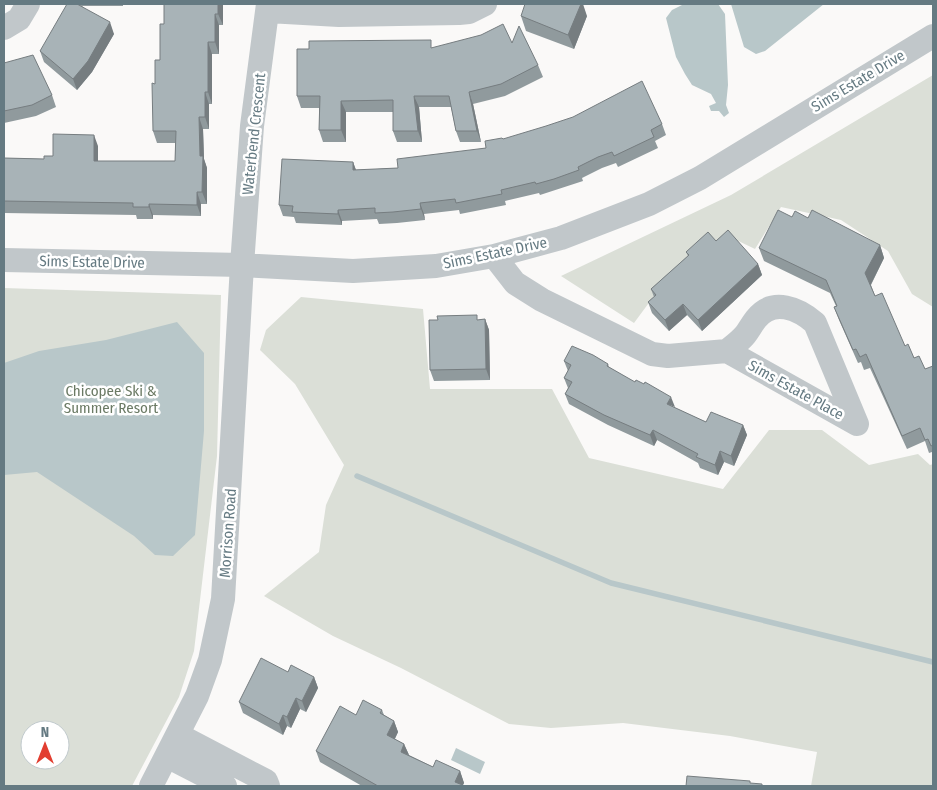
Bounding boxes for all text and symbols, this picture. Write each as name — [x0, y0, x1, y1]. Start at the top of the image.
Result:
street label: Sims Estate Drive — [808, 46, 908, 116]
street label: Waterbend Crescent — [239, 72, 269, 196]
street label: Sims Estate Drive — [441, 233, 549, 273]
street label: Sims Estate Drive — [39, 252, 145, 272]
street label: Sims Estate Place — [745, 356, 847, 424]
park label: Chicopee Ski & Summer Resort — [64, 382, 158, 417]
street label: Morrison Road — [216, 488, 240, 578]
north arrow — [20, 720, 70, 770]
text: N — [41, 724, 49, 741]

